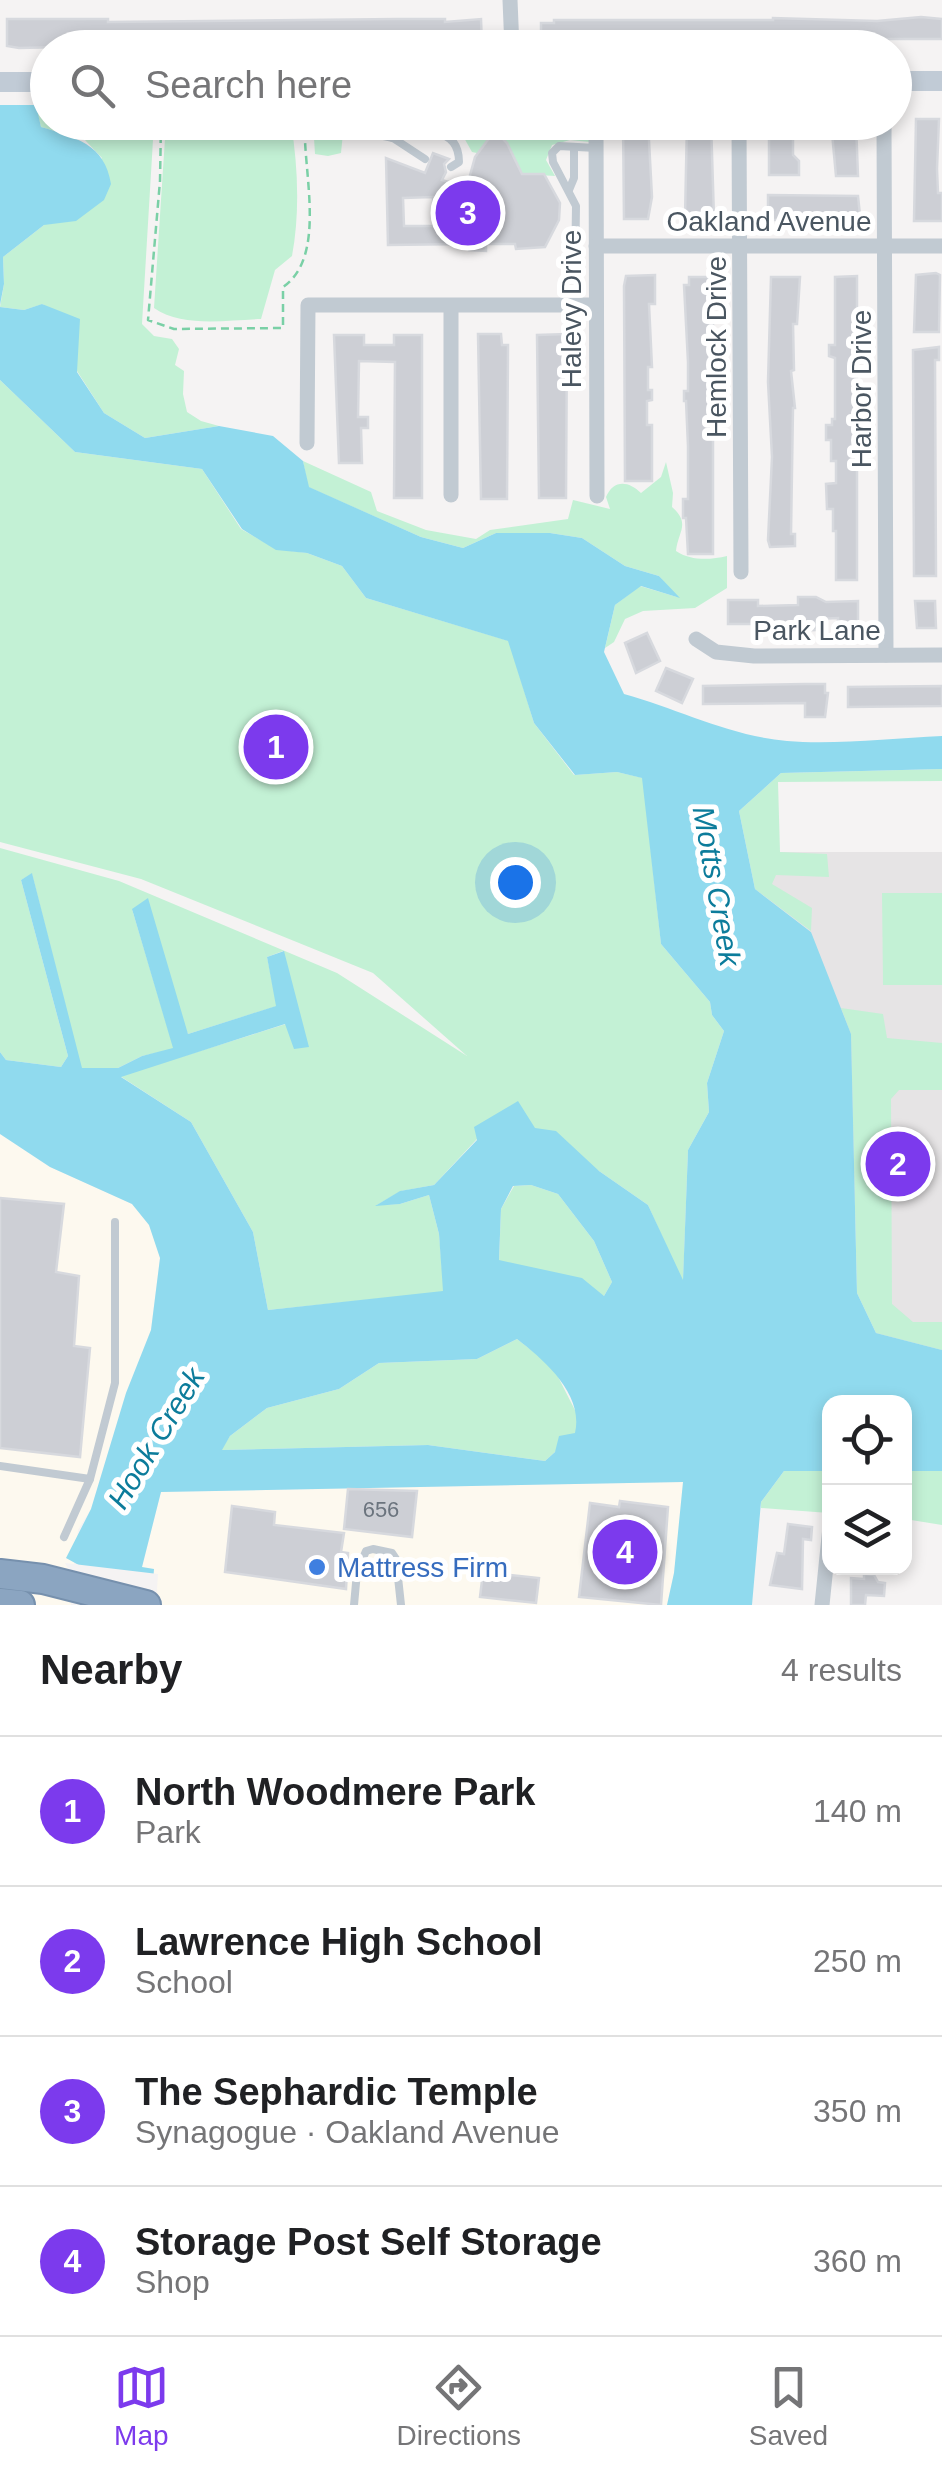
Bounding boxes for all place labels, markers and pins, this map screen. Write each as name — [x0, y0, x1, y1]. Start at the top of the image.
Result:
pin: 3 — [436, 176, 500, 250]
pin: 1 — [244, 710, 308, 784]
pin: 2 — [866, 1126, 930, 1202]
pin: 4 — [592, 1514, 658, 1590]
place label: Mattress Firm — [337, 1552, 508, 1583]
marker: Mattress Firm — [306, 1556, 328, 1578]

